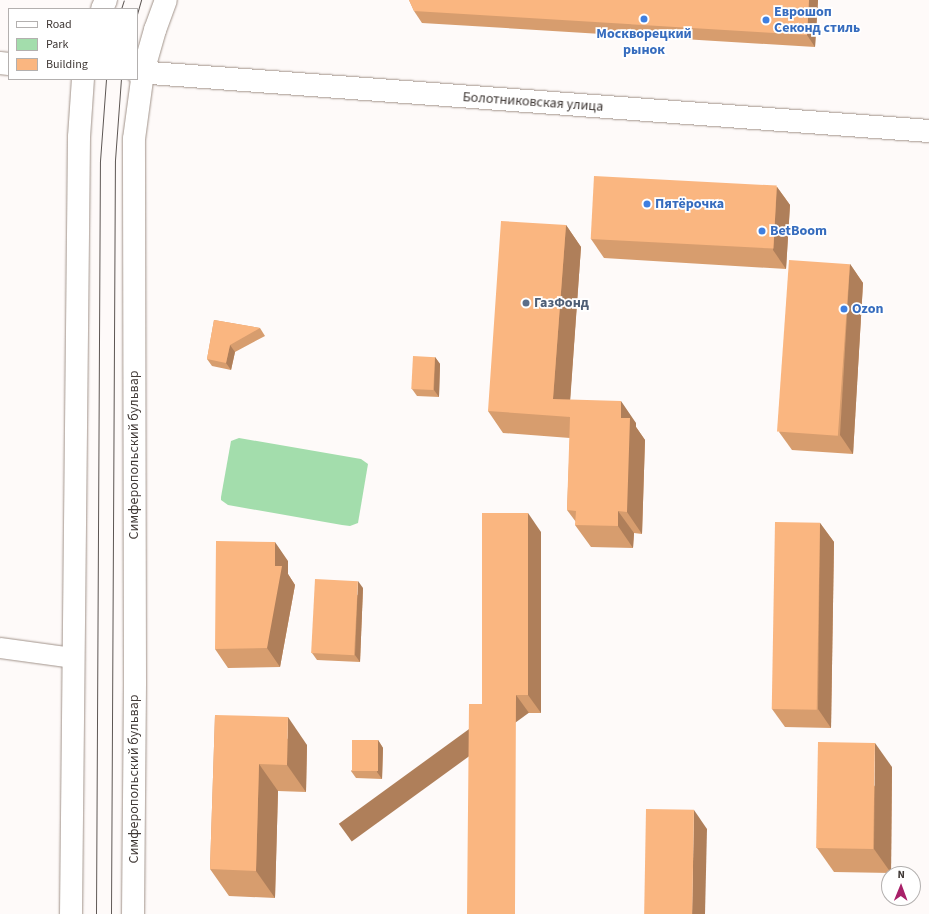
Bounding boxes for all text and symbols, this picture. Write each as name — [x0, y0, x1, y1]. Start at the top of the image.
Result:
place label: Еврошоп Секонд стиль — [774, 4, 860, 36]
legend — [8, 8, 138, 80]
marker: Москворецкий рынок — [639, 14, 649, 24]
marker: Еврошоп Секонд стиль — [761, 15, 771, 25]
text: Road — [46, 16, 72, 33]
place label: Москворецкий рынок — [596, 26, 692, 58]
text: Park — [46, 36, 68, 53]
text: Building — [46, 56, 88, 73]
street label: Болотниковская улица — [462, 89, 604, 115]
place label: Пятёрочка — [655, 196, 724, 212]
marker: Пятёрочка — [642, 199, 652, 209]
place label: BetBoom — [770, 223, 827, 239]
marker: BetBoom — [757, 226, 767, 236]
place label: ГазФонд — [534, 295, 589, 311]
marker: ГазФонд — [521, 298, 531, 308]
place label: Ozon — [852, 301, 883, 317]
marker: Ozon — [839, 304, 849, 314]
street label: Симферопольский бульвар — [126, 370, 142, 540]
street label: Симферопольский бульвар — [126, 694, 142, 864]
north arrow — [881, 866, 921, 906]
text: N — [897, 867, 905, 882]

